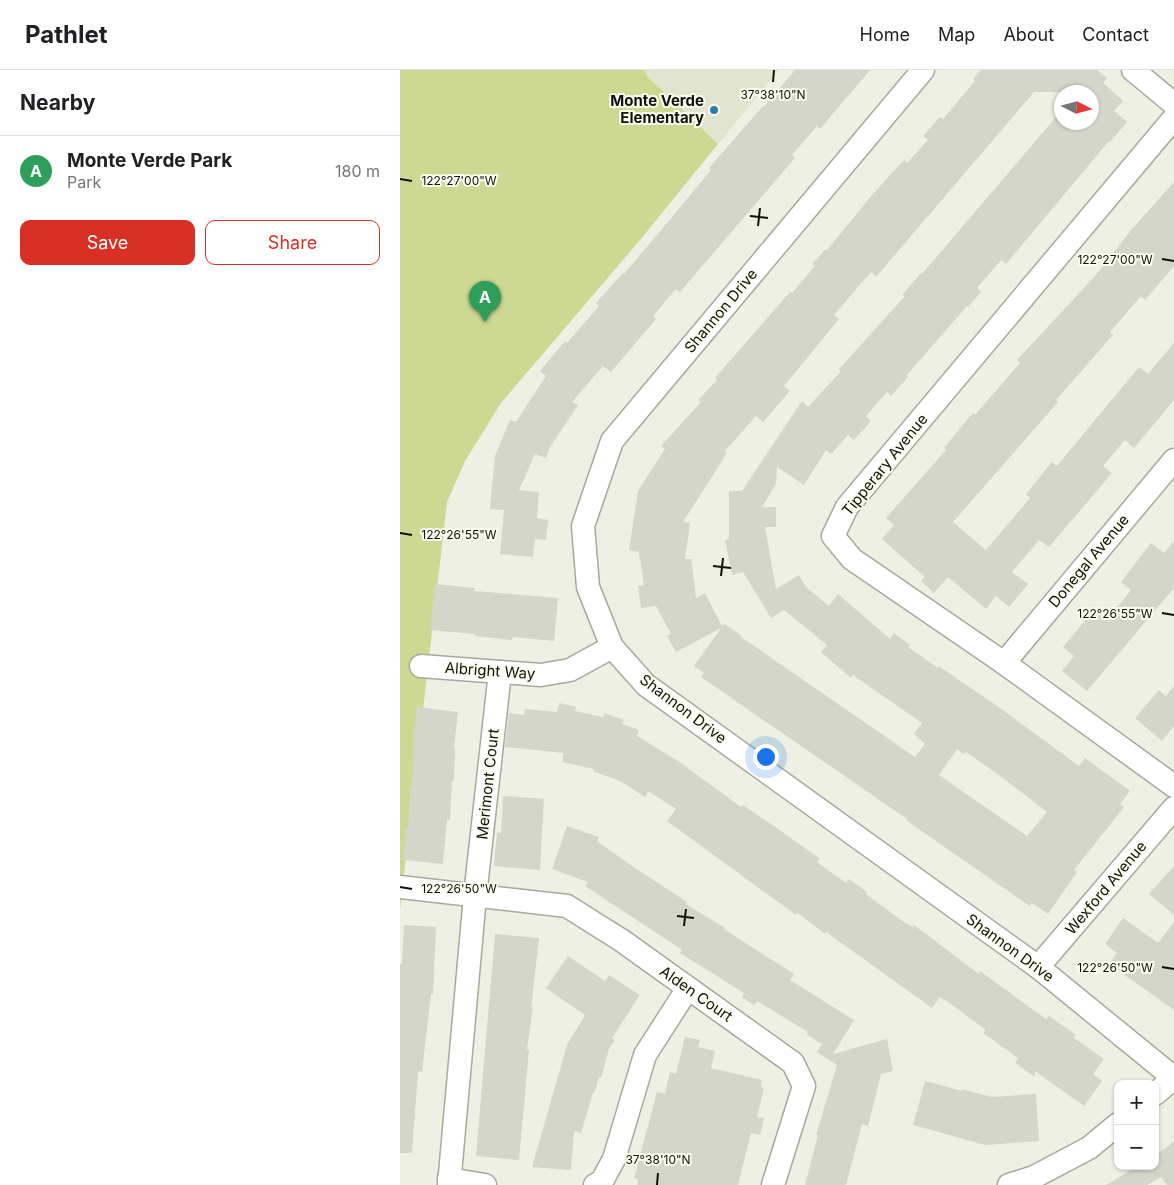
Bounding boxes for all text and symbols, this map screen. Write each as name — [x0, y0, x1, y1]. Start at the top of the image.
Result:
text: Pathlet — [25, 20, 108, 49]
text: Home — [860, 24, 910, 45]
text: Map — [938, 24, 975, 45]
text: About — [1003, 24, 1054, 45]
text: Contact — [1082, 24, 1149, 45]
north arrow — [1054, 85, 1099, 130]
text: 37°38'10"N — [740, 87, 806, 102]
text: Nearby — [20, 90, 95, 115]
place label: Monte Verde Elementary — [610, 91, 704, 127]
marker: Monte Verde Elementary — [708, 104, 720, 116]
text: Monte Verde Park — [67, 149, 232, 172]
text: A — [30, 161, 42, 181]
text: 180 m — [335, 161, 380, 181]
text: Park — [67, 172, 101, 192]
text: 122°27'00"W — [421, 173, 497, 188]
button: Save — [20, 220, 195, 265]
button: Share — [205, 220, 380, 265]
text: 122°27'00"W — [1077, 252, 1153, 267]
street label: Shannon Drive — [680, 265, 761, 357]
pin: A — [469, 281, 501, 322]
street label: Tipperary Avenue — [838, 410, 932, 520]
street label: Donegal Avenue — [1044, 510, 1133, 611]
text: 122°26'55"W — [421, 527, 497, 542]
text: 122°26'55"W — [1077, 606, 1153, 621]
street label: Albright Way — [444, 658, 536, 683]
street label: Shannon Drive — [636, 670, 731, 747]
street label: Merimont Court — [472, 727, 503, 840]
your location — [753, 744, 779, 770]
street label: Wexford Avenue — [1061, 837, 1150, 938]
text: 122°26'50"W — [421, 881, 497, 896]
street label: Shannon Drive — [963, 909, 1058, 986]
text: 122°26'50"W — [1077, 960, 1153, 975]
street label: Alden Court — [656, 962, 736, 1026]
map controls — [1114, 1080, 1159, 1170]
button: + — [1114, 1080, 1159, 1125]
button: − — [1114, 1125, 1159, 1170]
text: 37°38'10"N — [625, 1152, 691, 1167]

